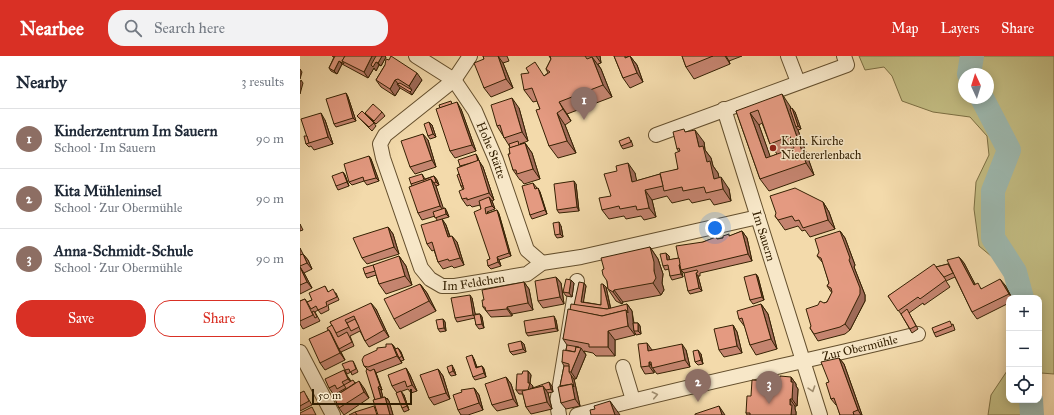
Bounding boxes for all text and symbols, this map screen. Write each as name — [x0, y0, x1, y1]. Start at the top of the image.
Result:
search box — [108, 10, 388, 46]
text: Nearbee — [20, 17, 84, 40]
icon: search — [122, 17, 144, 39]
text: Search here — [154, 19, 225, 37]
text: Map — [891, 20, 919, 37]
text: Layers — [941, 20, 979, 37]
text: Share — [1001, 20, 1034, 37]
north arrow — [958, 68, 994, 104]
text: Nearby — [16, 72, 67, 93]
text: 3 results — [241, 74, 284, 90]
pin: 1 — [571, 87, 597, 120]
street label: Hohe Stätte — [473, 120, 509, 181]
text: Kinderzentrum Im Sauern — [54, 122, 218, 140]
text: 1 — [26, 131, 32, 147]
text: 90 m — [256, 131, 284, 147]
place label: Kath. Kirche Niedererlenbach — [781, 134, 862, 162]
text: School · Im Sauern — [54, 140, 156, 156]
marker: Kath. Kirche Niedererlenbach — [768, 143, 778, 153]
text: Kita Mühleninsel — [54, 182, 162, 200]
text: 2 — [26, 191, 32, 207]
text: 90 m — [256, 191, 284, 207]
text: School · Zur Obermühle — [54, 200, 182, 216]
street label: Im Sauern — [749, 209, 778, 263]
your location — [705, 218, 725, 238]
text: Anna-Schmidt-Schule — [54, 242, 193, 260]
text: 3 — [26, 251, 32, 267]
text: 90 m — [256, 251, 284, 267]
text: School · Zur Obermühle — [54, 260, 182, 276]
street label: Im Feldchen — [442, 271, 506, 293]
map controls — [1006, 295, 1042, 403]
button: + — [1006, 295, 1042, 331]
button: Save — [16, 300, 146, 337]
button: Share — [154, 300, 284, 337]
button: − — [1006, 331, 1042, 367]
street label: Zur Obermühle — [821, 332, 899, 363]
button: locate — [1006, 367, 1042, 403]
pin: 2 — [685, 369, 711, 402]
pin: 3 — [756, 371, 782, 404]
one-way arrow — [807, 385, 816, 392]
scale bar — [312, 387, 412, 406]
text: 50 m — [318, 389, 341, 402]
one-way arrow — [652, 392, 658, 400]

